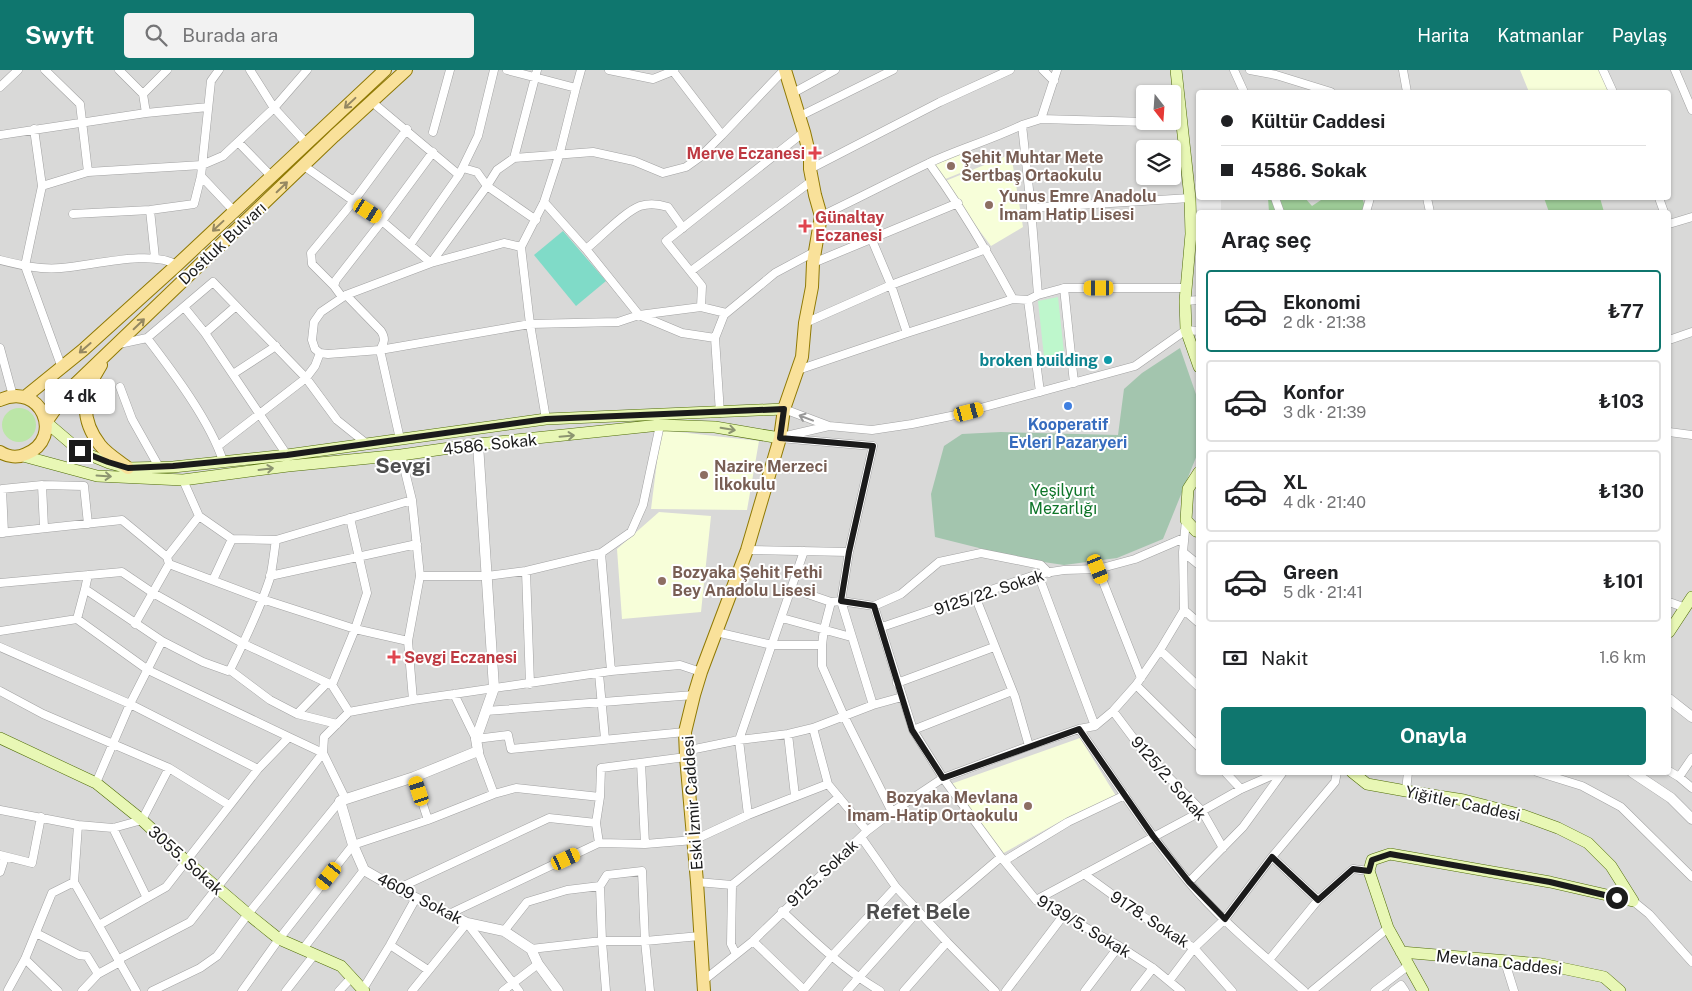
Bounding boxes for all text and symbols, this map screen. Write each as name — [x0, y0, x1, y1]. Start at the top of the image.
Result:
search box — [124, 13, 474, 58]
text: Swyft — [25, 21, 94, 49]
icon: search — [142, 21, 170, 49]
text: Burada ara — [182, 24, 278, 46]
text: Harita — [1417, 25, 1469, 46]
text: Katmanlar — [1497, 25, 1584, 46]
text: Paylaş — [1612, 25, 1667, 46]
north arrow — [1136, 85, 1181, 130]
map controls — [1136, 85, 1181, 185]
one-way arrow — [343, 97, 356, 109]
text: Kültür Caddesi — [1251, 110, 1385, 132]
button: layers — [1136, 140, 1181, 185]
place label: Merve Eczanesi — [687, 144, 805, 163]
marker: Merve Eczanesi — [809, 147, 821, 159]
place label: Şehit Muhtar Mete Sertbaş Ortaokulu — [961, 148, 1104, 185]
text: 4586. Sokak — [1251, 159, 1367, 181]
marker: Şehit Muhtar Mete Sertbaş Ortaokulu — [945, 160, 957, 172]
one-way arrow — [276, 181, 288, 193]
place label: Yunus Emre Anadolu İmam Hatip Lisesi — [999, 187, 1157, 224]
car — [351, 197, 384, 225]
street label: Dostluk Bulvarı — [175, 198, 270, 289]
marker: Yunus Emre Anadolu İmam Hatip Lisesi — [983, 199, 995, 211]
place label: Günaltay Eczanesi — [815, 208, 884, 245]
one-way arrow — [212, 220, 225, 232]
marker: Günaltay Eczanesi — [799, 220, 811, 232]
text: Araç seç — [1221, 227, 1312, 253]
car — [1084, 281, 1114, 296]
icon: car — [1223, 289, 1268, 334]
text: Ekonomi — [1283, 291, 1361, 313]
text: ₺77 — [1608, 300, 1644, 322]
text: 2 dk · 21:38 — [1283, 313, 1366, 332]
one-way arrow — [133, 318, 145, 330]
one-way arrow — [79, 342, 92, 353]
place label: broken building — [979, 351, 1098, 370]
marker: broken building — [1102, 354, 1114, 366]
callout: 4 dk — [45, 378, 115, 414]
icon: car — [1223, 379, 1268, 424]
text: Konfor — [1283, 381, 1344, 403]
text: 4 dk — [63, 387, 97, 406]
text: ₺103 — [1599, 390, 1644, 412]
marker: Kooperatif Evleri Pazaryeri — [1062, 400, 1074, 412]
car — [952, 401, 985, 423]
text: 3 dk · 21:39 — [1283, 403, 1366, 422]
one-way arrow — [799, 413, 815, 422]
place label: Kooperatif Evleri Pazaryeri — [1009, 415, 1127, 452]
one-way arrow — [720, 425, 736, 435]
street label: 4586. Sokak — [442, 430, 538, 459]
one-way arrow — [558, 431, 574, 441]
route end — [69, 440, 91, 462]
district label: Sevgi — [375, 453, 431, 478]
place label: Nazire Merzeci İlkokulu — [714, 457, 827, 494]
one-way arrow — [258, 464, 274, 474]
marker: Nazire Merzeci İlkokulu — [698, 469, 710, 481]
icon: car — [1223, 469, 1268, 514]
text: XL — [1283, 471, 1308, 493]
one-way arrow — [96, 472, 112, 481]
text: ₺130 — [1599, 480, 1644, 502]
park label: Yeşilyurt Mezarlığı — [1029, 481, 1097, 518]
text: 4 dk · 21:40 — [1283, 493, 1366, 512]
car — [1085, 552, 1110, 586]
icon: car — [1223, 559, 1268, 604]
text: Green — [1283, 561, 1338, 583]
place label: Bozyaka Şehit Fethi Bey Anadolu Lisesi — [672, 563, 823, 600]
street label: 9125/22. Sokak — [932, 566, 1047, 619]
text: ₺101 — [1603, 570, 1644, 592]
marker: Bozyaka Şehit Fethi Bey Anadolu Lisesi — [656, 575, 668, 587]
text: 5 dk · 21:41 — [1283, 583, 1363, 602]
icon: cash — [1221, 644, 1249, 672]
text: Nakit — [1261, 647, 1308, 669]
place label: Sevgi Eczanesi — [404, 648, 517, 667]
text: 1.6 km — [1599, 648, 1646, 667]
marker: Sevgi Eczanesi — [388, 651, 400, 663]
button: Onayla — [1221, 707, 1646, 765]
street label: 9125/2. Sokak — [1127, 732, 1210, 824]
street label: Eski İzmir Caddesi — [677, 735, 707, 871]
car — [407, 774, 430, 808]
street label: Yiğitler Caddesi — [1404, 782, 1522, 825]
place label: Bozyaka Mevlana İmam-Hatip Ortaokulu — [847, 788, 1018, 825]
marker: Bozyaka Mevlana İmam-Hatip Ortaokulu — [1022, 800, 1034, 812]
street label: 3055. Sokak — [144, 822, 227, 899]
street label: 9125. Sokak — [783, 836, 862, 911]
car — [549, 846, 582, 872]
car — [313, 860, 344, 892]
street label: 4609. Sokak — [374, 869, 466, 928]
street label: 9178. Sokak — [1107, 887, 1193, 952]
route start — [1606, 887, 1628, 909]
street label: 9139/5. Sokak — [1033, 891, 1134, 962]
district label: Refet Bele — [866, 899, 970, 924]
street label: Mevlana Caddesi — [1435, 946, 1563, 979]

